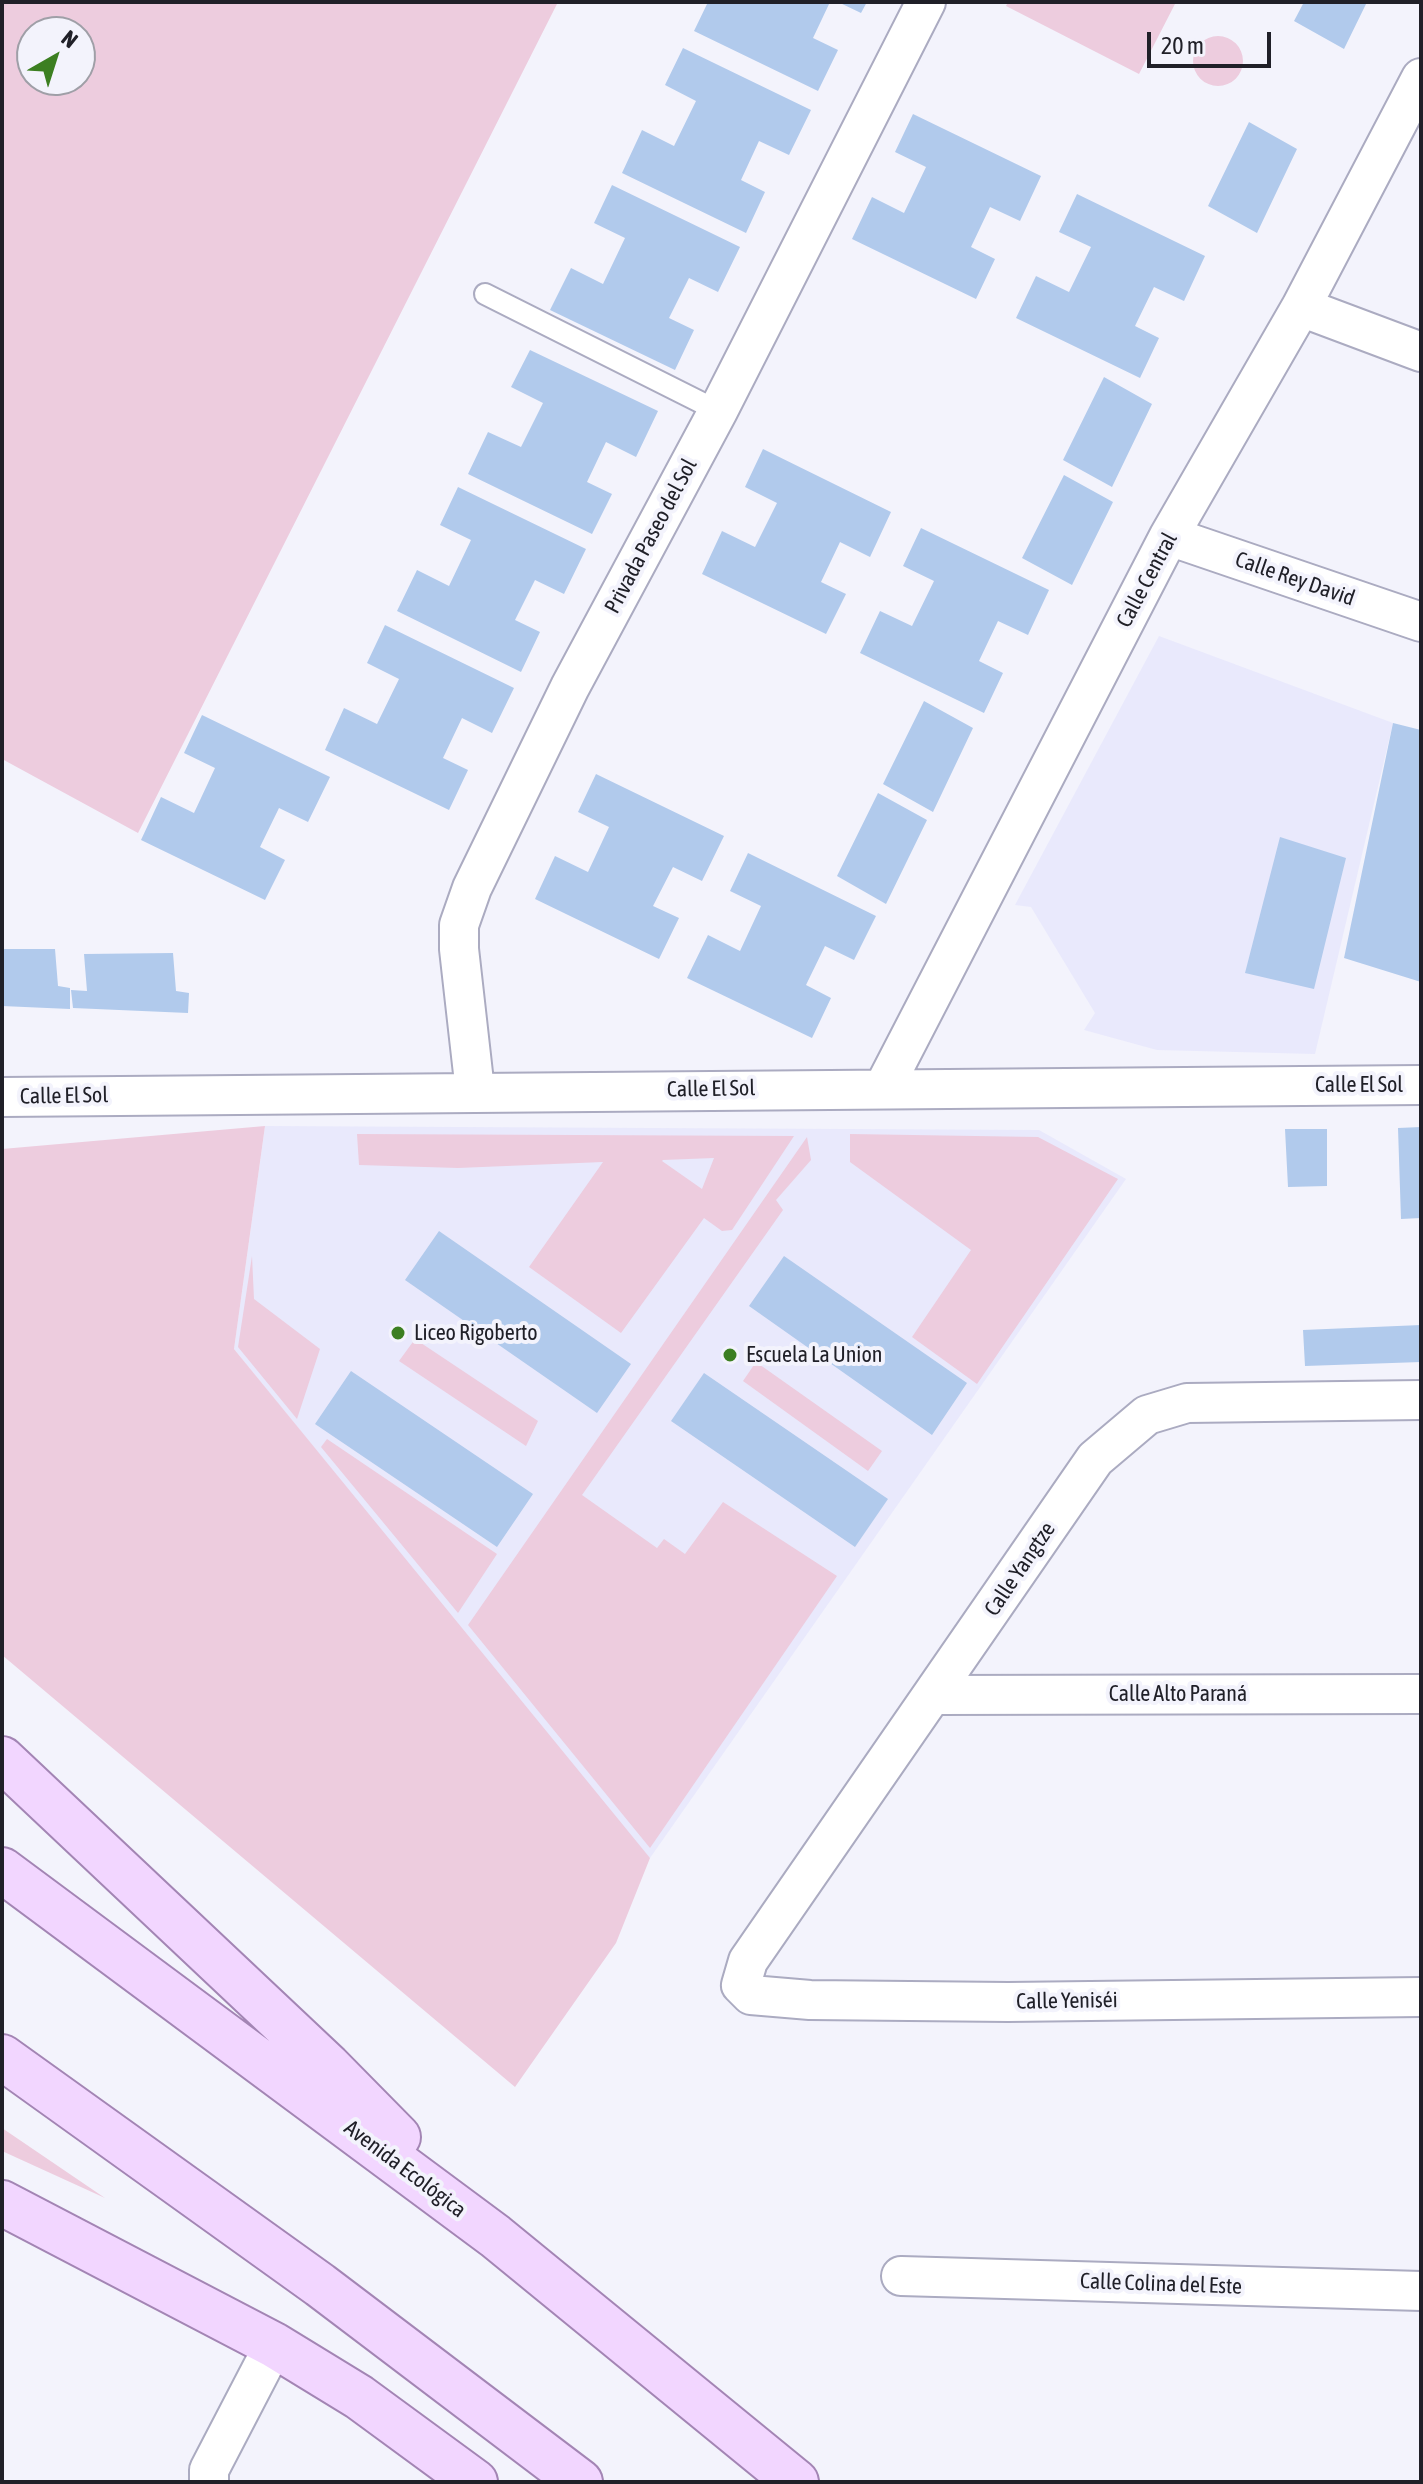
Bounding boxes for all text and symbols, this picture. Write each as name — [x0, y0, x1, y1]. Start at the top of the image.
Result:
north arrow — [16, 16, 96, 96]
scale bar — [1151, 16, 1275, 66]
text: N — [57, 25, 83, 53]
text: 20 m — [1161, 32, 1204, 59]
street label: Privada Paseo del Sol — [599, 454, 703, 618]
street label: Calle Central — [1111, 528, 1183, 632]
street label: Calle Rey David — [1232, 546, 1358, 612]
street label: Calle El Sol — [1315, 1072, 1403, 1098]
street label: Calle El Sol — [667, 1075, 755, 1103]
street label: Calle El Sol — [20, 1082, 108, 1110]
place label: Liceo Rigoberto — [414, 1320, 538, 1346]
marker: Liceo Rigoberto — [389, 1324, 407, 1342]
place label: Escuela La Union — [746, 1342, 882, 1368]
marker: Escuela La Union — [721, 1346, 739, 1364]
street label: Calle Yangtze — [979, 1517, 1061, 1621]
street label: Calle Alto Paraná — [1109, 1681, 1247, 1707]
street label: Calle Yeniséi — [1016, 1987, 1118, 2015]
street label: Avenida Ecológica — [339, 2115, 471, 2223]
street label: Calle Colina del Este — [1080, 2268, 1242, 2300]

